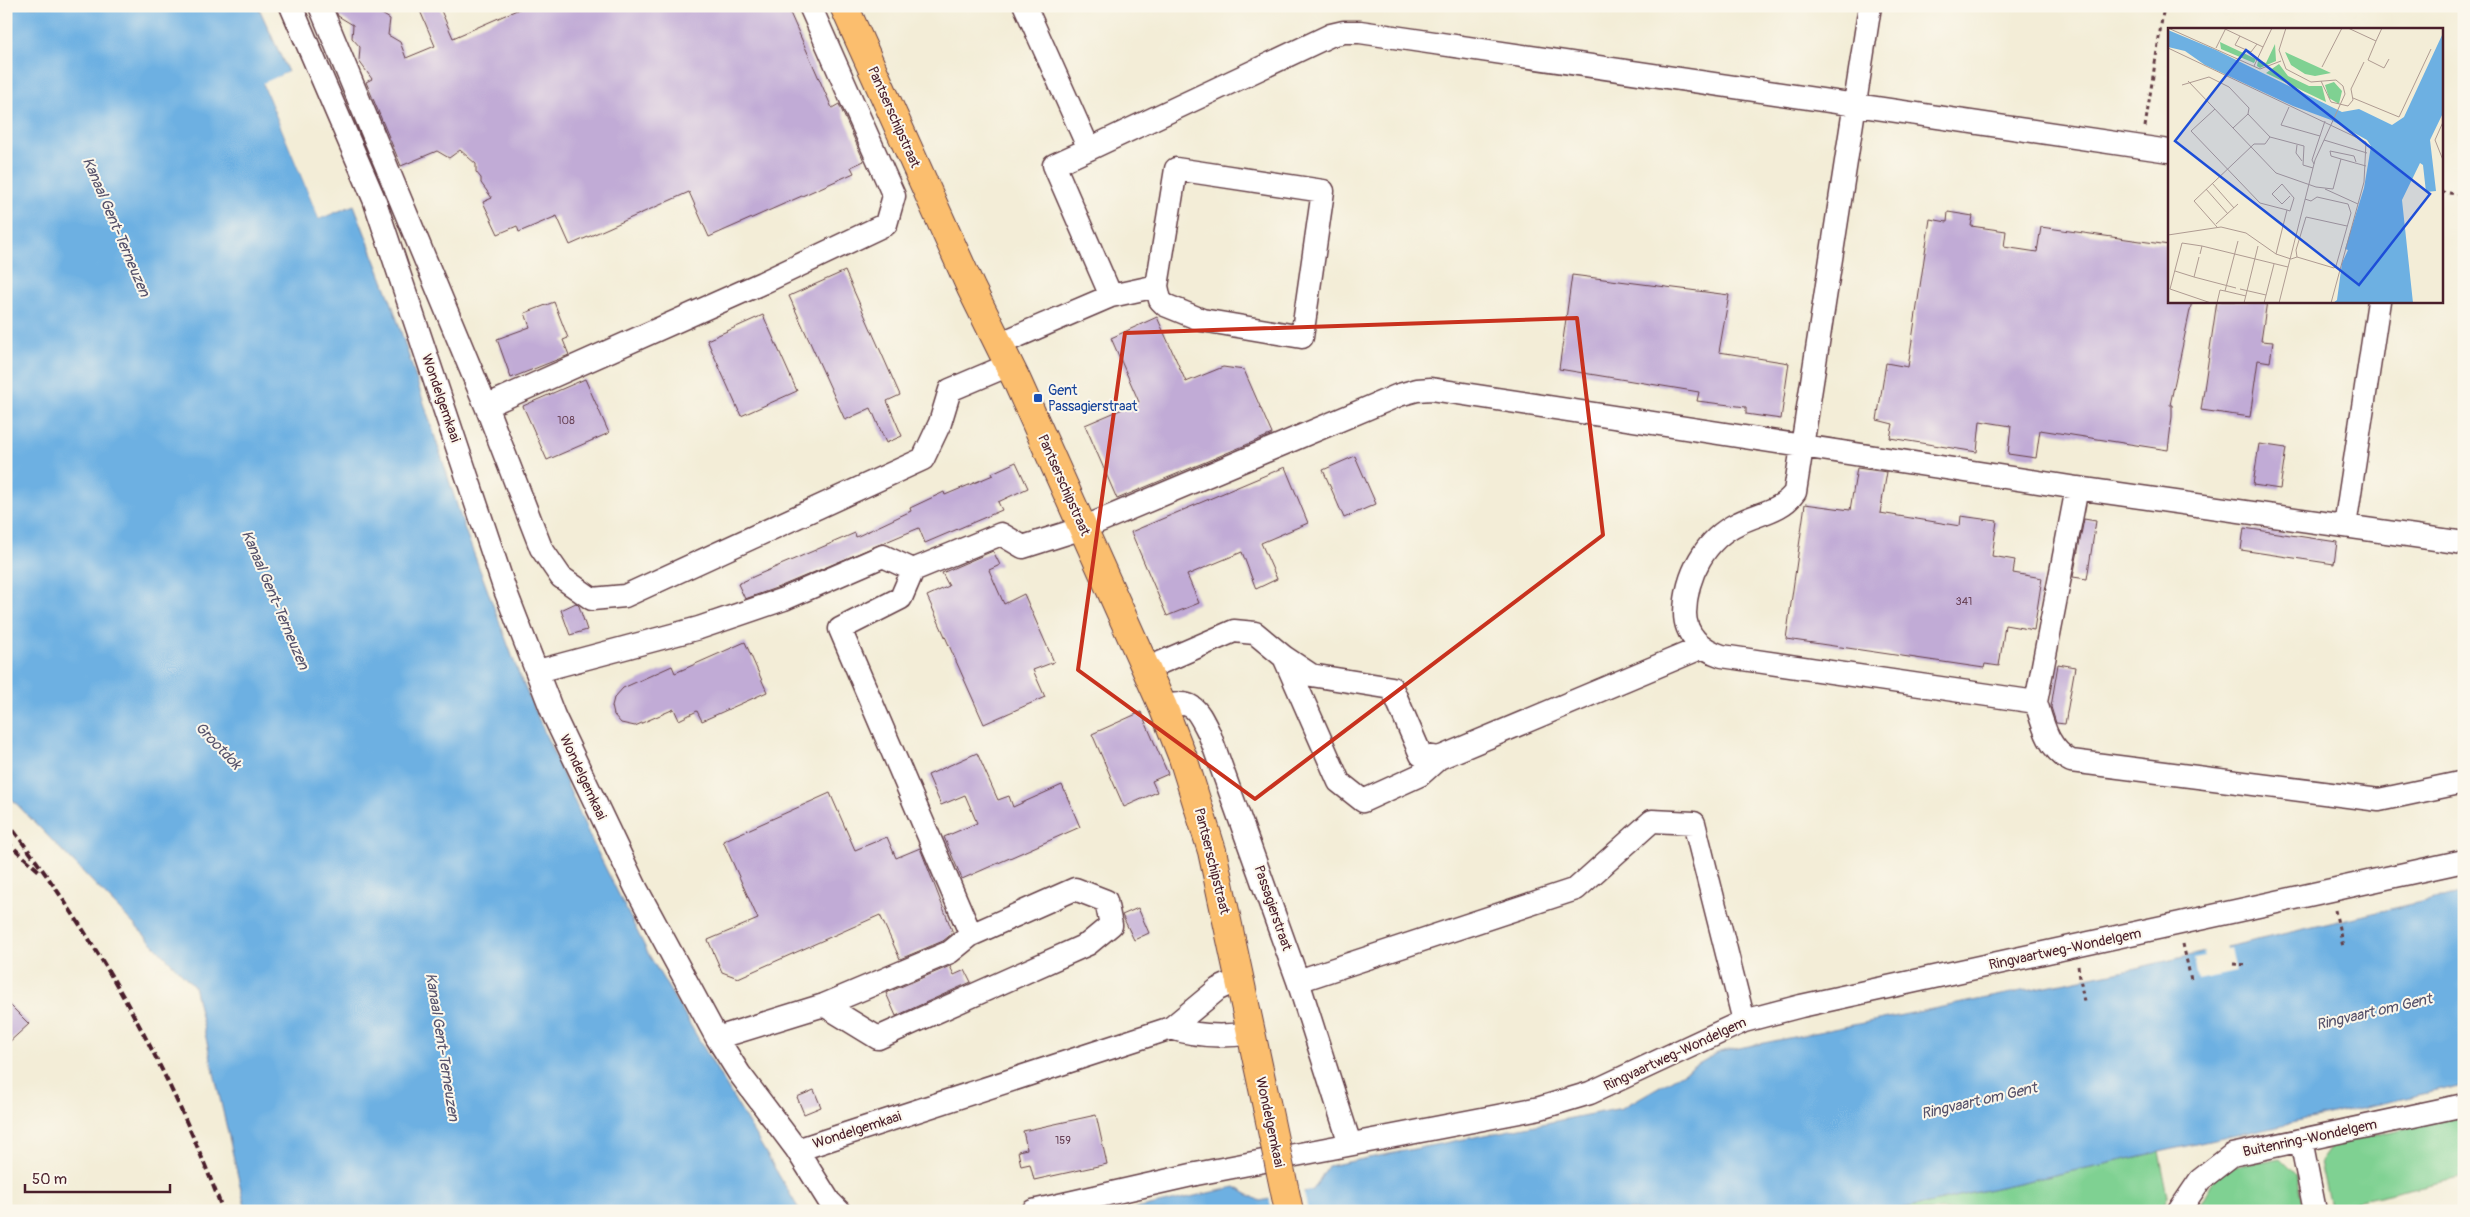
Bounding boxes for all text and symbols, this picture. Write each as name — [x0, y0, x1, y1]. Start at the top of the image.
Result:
inset map — [2168, 28, 2442, 302]
street label: Pantserschipstraat — [864, 64, 924, 171]
water label: Kanaal Gent-Terneuzen — [78, 154, 155, 301]
street label: Wondelgemkaai — [418, 352, 464, 445]
place label: Gent Passagierstraat — [1048, 382, 1138, 415]
marker: Gent Passagierstraat — [1032, 392, 1044, 404]
house number: 108 — [557, 414, 575, 427]
street label: Pantserschipstraat — [1034, 432, 1094, 539]
water label: Kanaal Gent-Terneuzen — [237, 527, 314, 674]
house number: 341 — [1956, 595, 1972, 608]
water label: Grootdok — [191, 718, 246, 775]
street label: Wondelgemkaai — [556, 732, 610, 823]
street label: Pantserschipstraat — [1191, 806, 1234, 916]
street label: Passagierstraat — [1250, 863, 1296, 953]
street label: Ringvaartweg-Wondelgem — [1987, 925, 2143, 973]
water label: Kanaal Gent-Terneuzen — [421, 972, 463, 1124]
water label: Ringvaart om Gent — [2314, 989, 2436, 1035]
street label: Ringvaartweg-Wondelgem — [1601, 1013, 1749, 1095]
street label: Wondelgemkaai — [1252, 1075, 1288, 1169]
water label: Ringvaart om Gent — [1919, 1078, 2041, 1124]
street label: Wondelgemkaai — [811, 1108, 904, 1152]
street label: Buitenring-Wondelgem — [2241, 1115, 2379, 1161]
house number: 159 — [1055, 1134, 1071, 1147]
scale bar — [25, 1162, 170, 1194]
text: 50 m — [32, 1170, 67, 1189]

